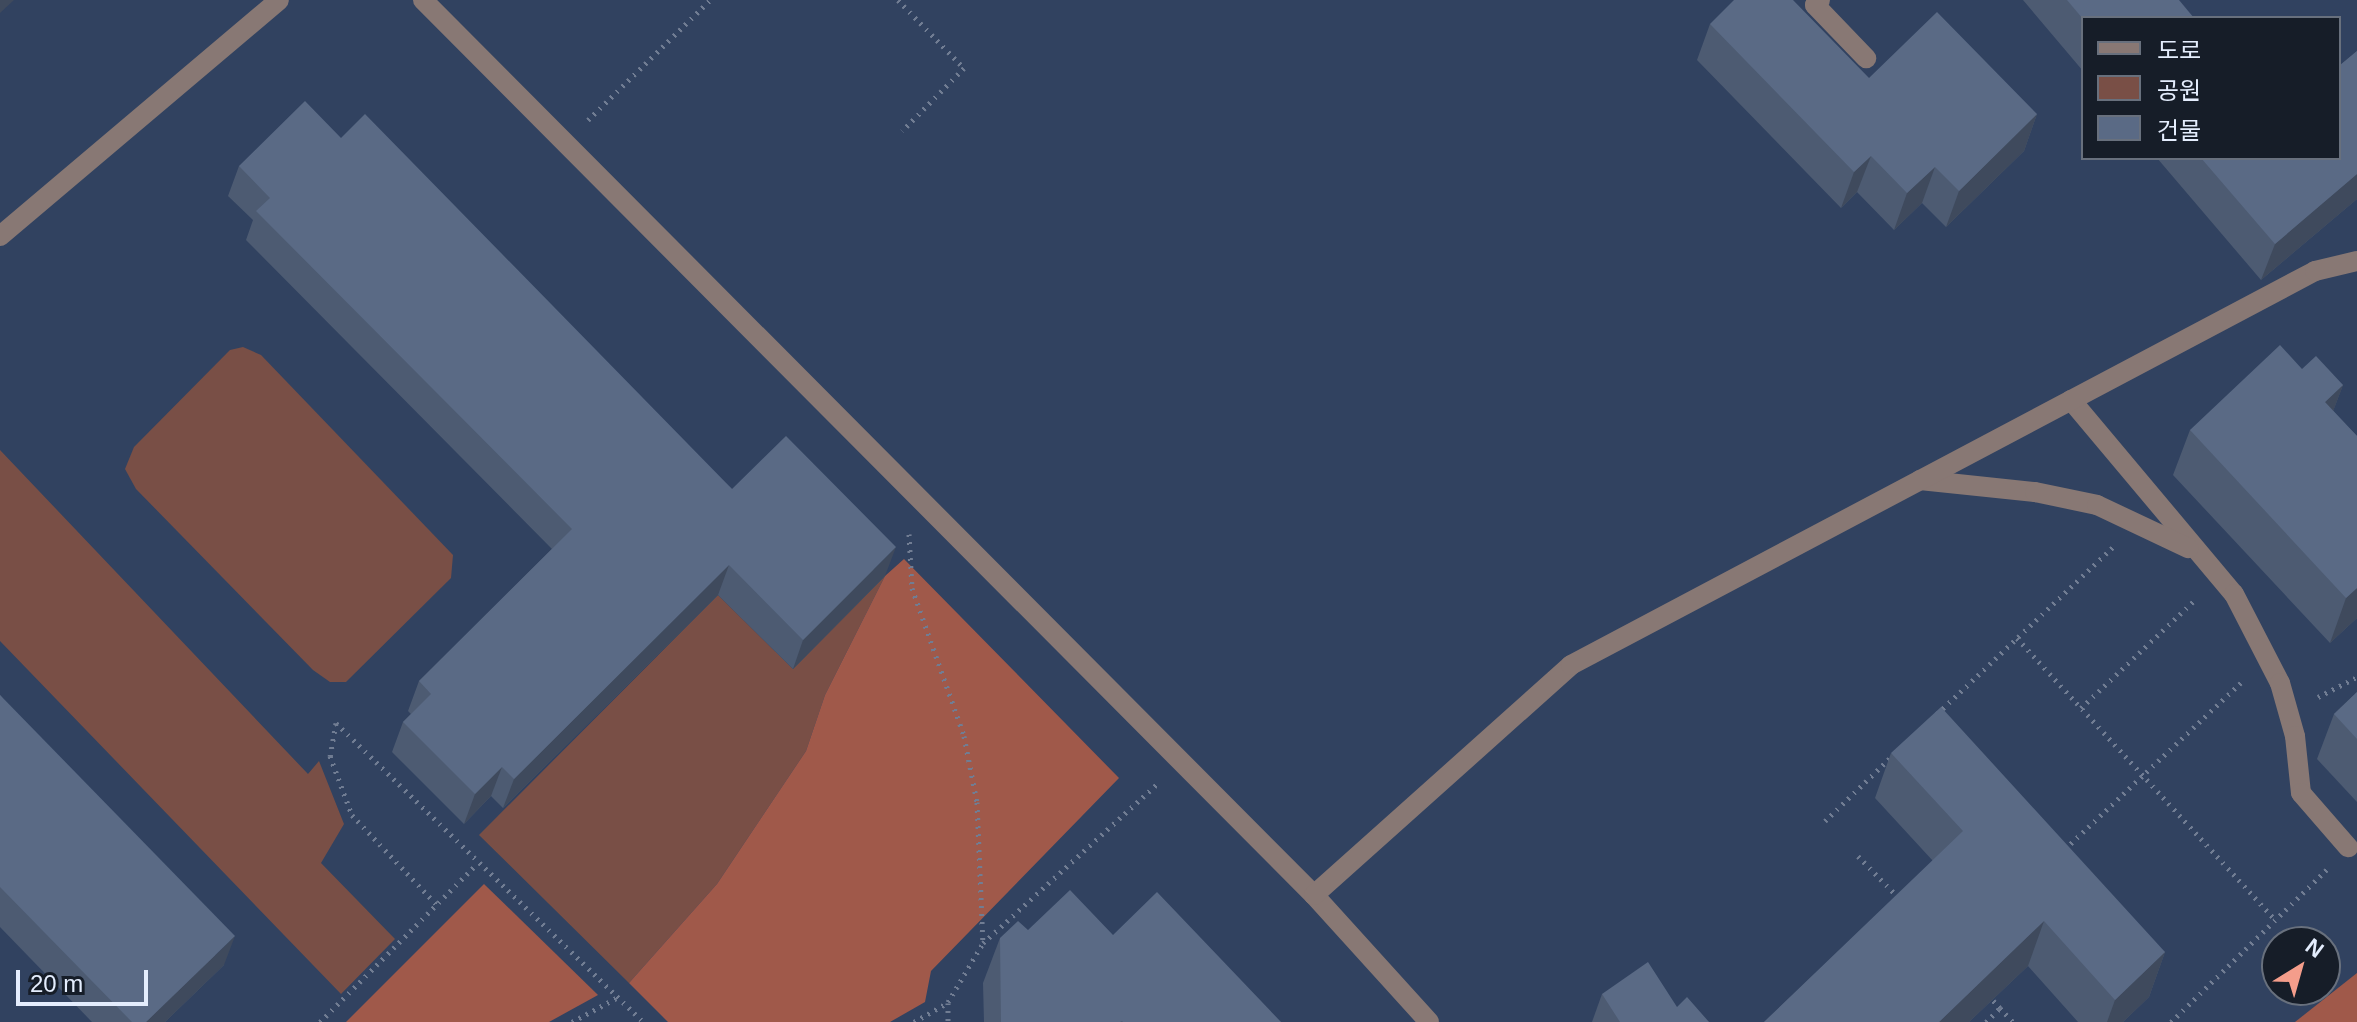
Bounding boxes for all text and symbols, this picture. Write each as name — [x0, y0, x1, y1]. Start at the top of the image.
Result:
legend — [2081, 16, 2341, 160]
text: 도로 — [2157, 37, 2201, 64]
text: 공원 — [2157, 77, 2201, 104]
text: 건물 — [2157, 117, 2201, 144]
north arrow — [2261, 926, 2341, 1006]
text: N — [2301, 933, 2328, 963]
scale bar — [20, 954, 152, 1004]
text: 20 m — [30, 970, 83, 997]

